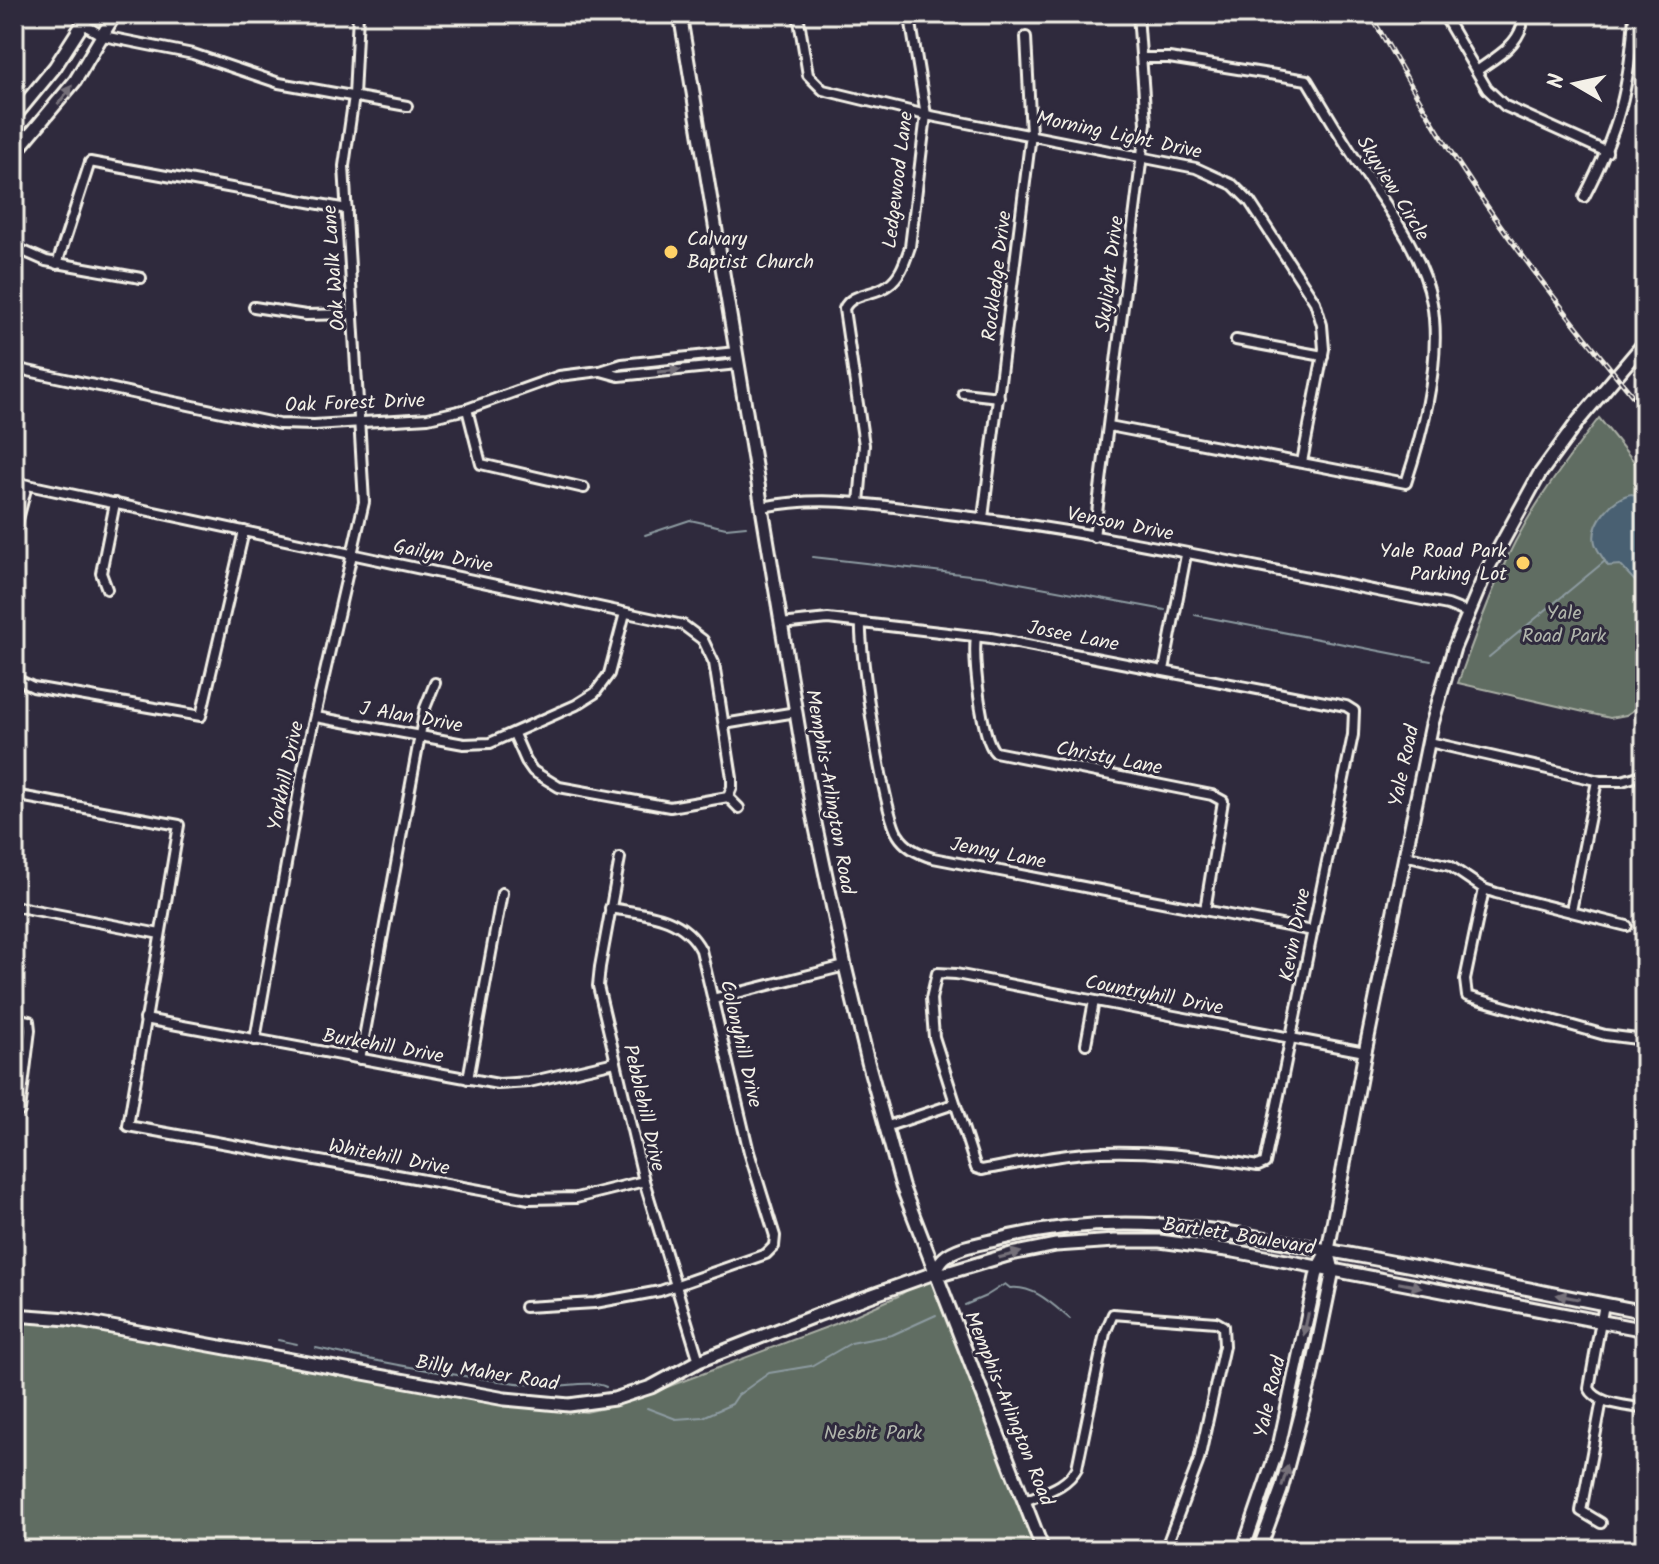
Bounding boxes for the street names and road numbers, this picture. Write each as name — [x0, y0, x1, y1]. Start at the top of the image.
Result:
street label: Morning Light Drive — [1033, 103, 1205, 169]
street label: Ledgewood Lane — [875, 110, 923, 250]
street label: Skyview Circle — [1347, 130, 1437, 248]
street label: Oak Walk Lane — [315, 204, 355, 332]
street label: Rockledge Drive — [974, 209, 1022, 343]
street label: Skylight Drive — [1088, 214, 1134, 334]
street label: Oak Forest Drive — [284, 386, 426, 422]
street label: Venson Drive — [1064, 499, 1176, 551]
street label: Gailyn Drive — [390, 531, 496, 583]
street label: Josee Lane — [1024, 612, 1122, 662]
street label: Memphis-Arlington Road — [795, 687, 863, 898]
street label: J Alan Drive — [357, 693, 465, 743]
street label: Yorkhill Drive — [260, 718, 314, 834]
street label: Yale Road — [1381, 721, 1429, 810]
street label: Christy Lane — [1053, 733, 1165, 785]
street label: Jenny Lane — [947, 829, 1049, 879]
street label: Kevin Drive — [1271, 886, 1321, 984]
street label: Countryhill Drive — [1082, 967, 1226, 1025]
street label: Colonyhill Drive — [710, 977, 770, 1111]
street label: Burkehill Drive — [320, 1021, 446, 1073]
street label: Pebblehill Drive — [613, 1041, 673, 1175]
street label: Whitehill Drive — [326, 1131, 452, 1185]
street label: Bartlett Boulevard — [1161, 1209, 1318, 1265]
street label: Memphis-Arlington Road — [954, 1307, 1062, 1512]
street label: Billy Maher Road — [413, 1347, 562, 1401]
street label: Yale Road — [1246, 1352, 1296, 1441]

